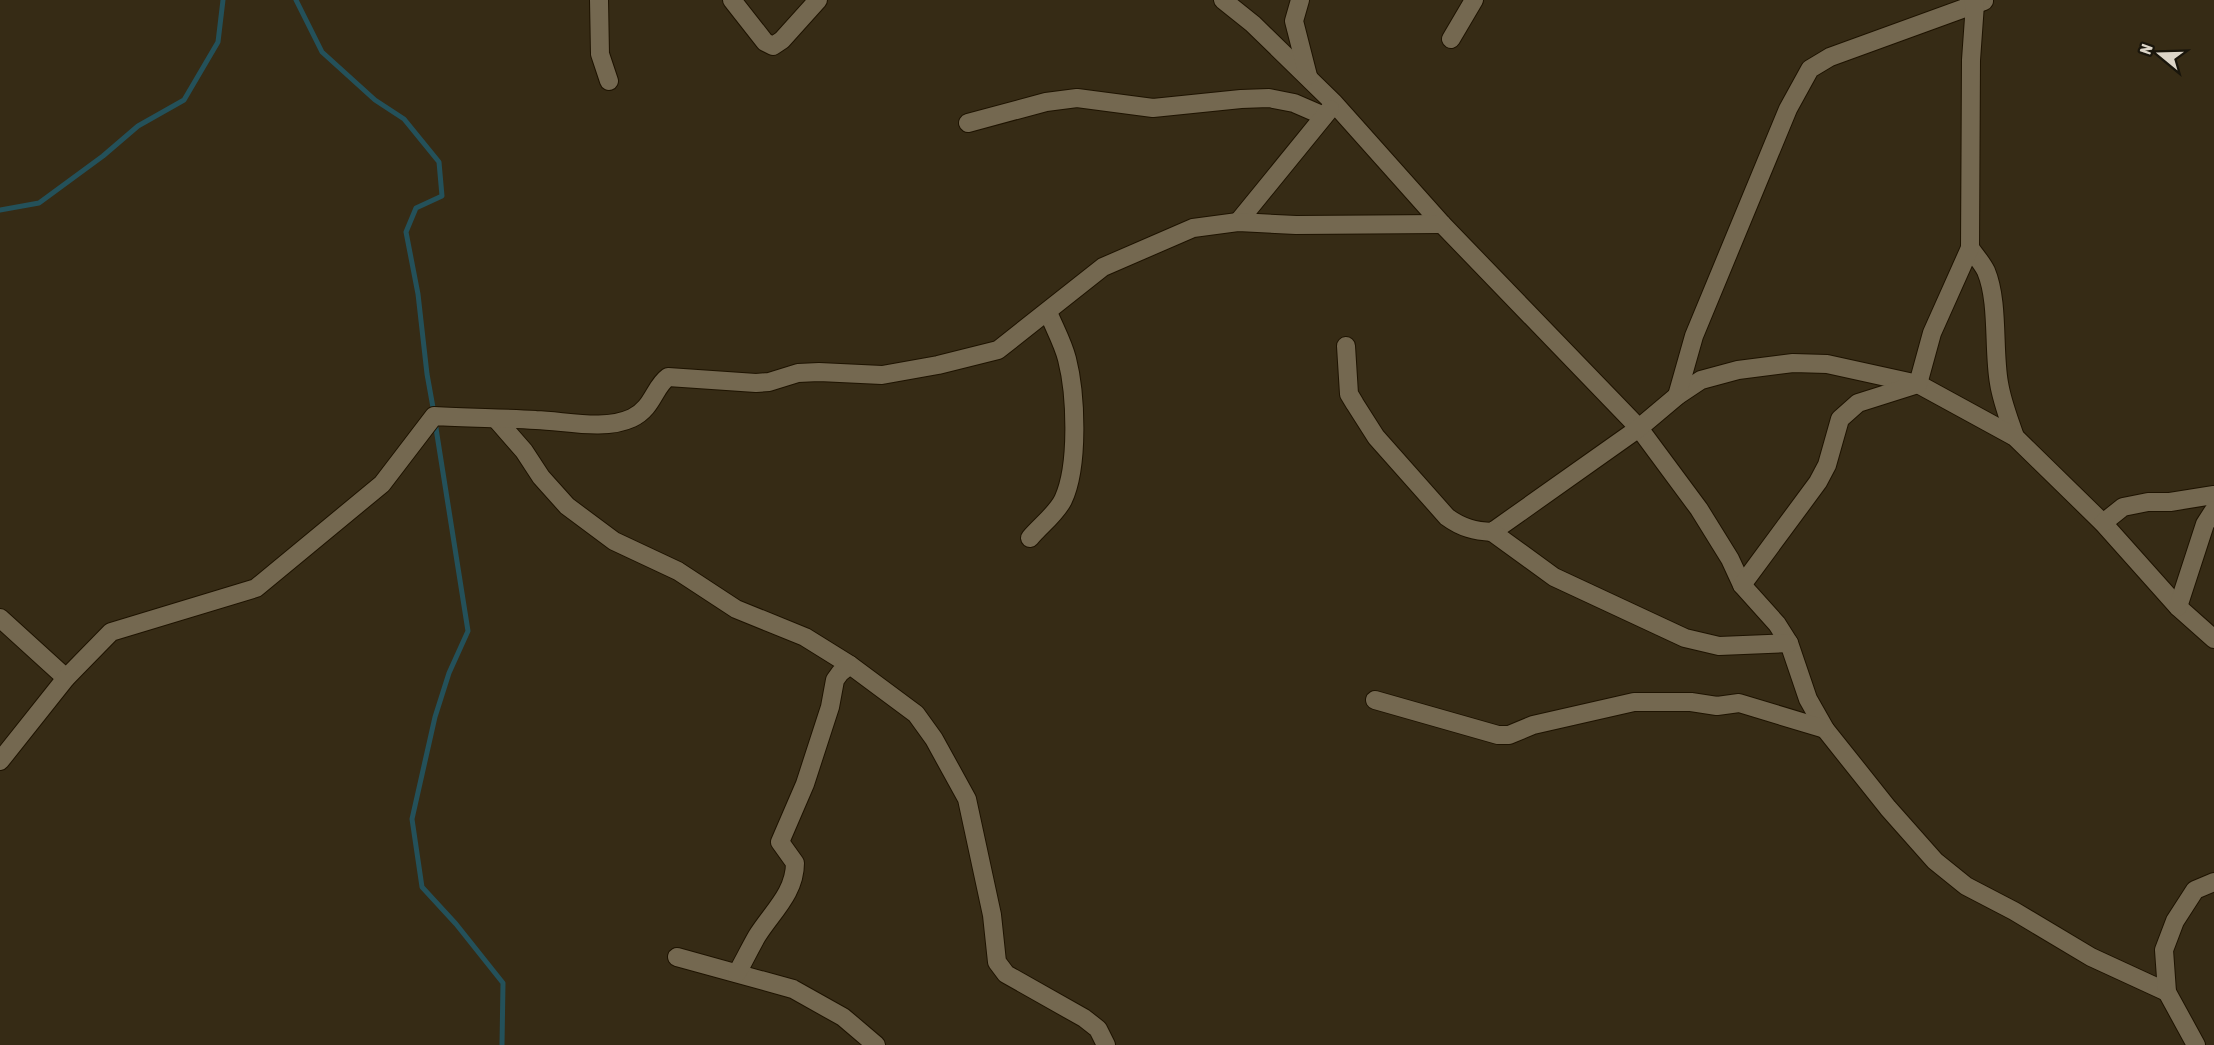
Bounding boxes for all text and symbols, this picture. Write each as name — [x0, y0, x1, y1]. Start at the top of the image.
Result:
north arrow — [2130, 24, 2190, 84]
text: N — [2136, 42, 2156, 57]

